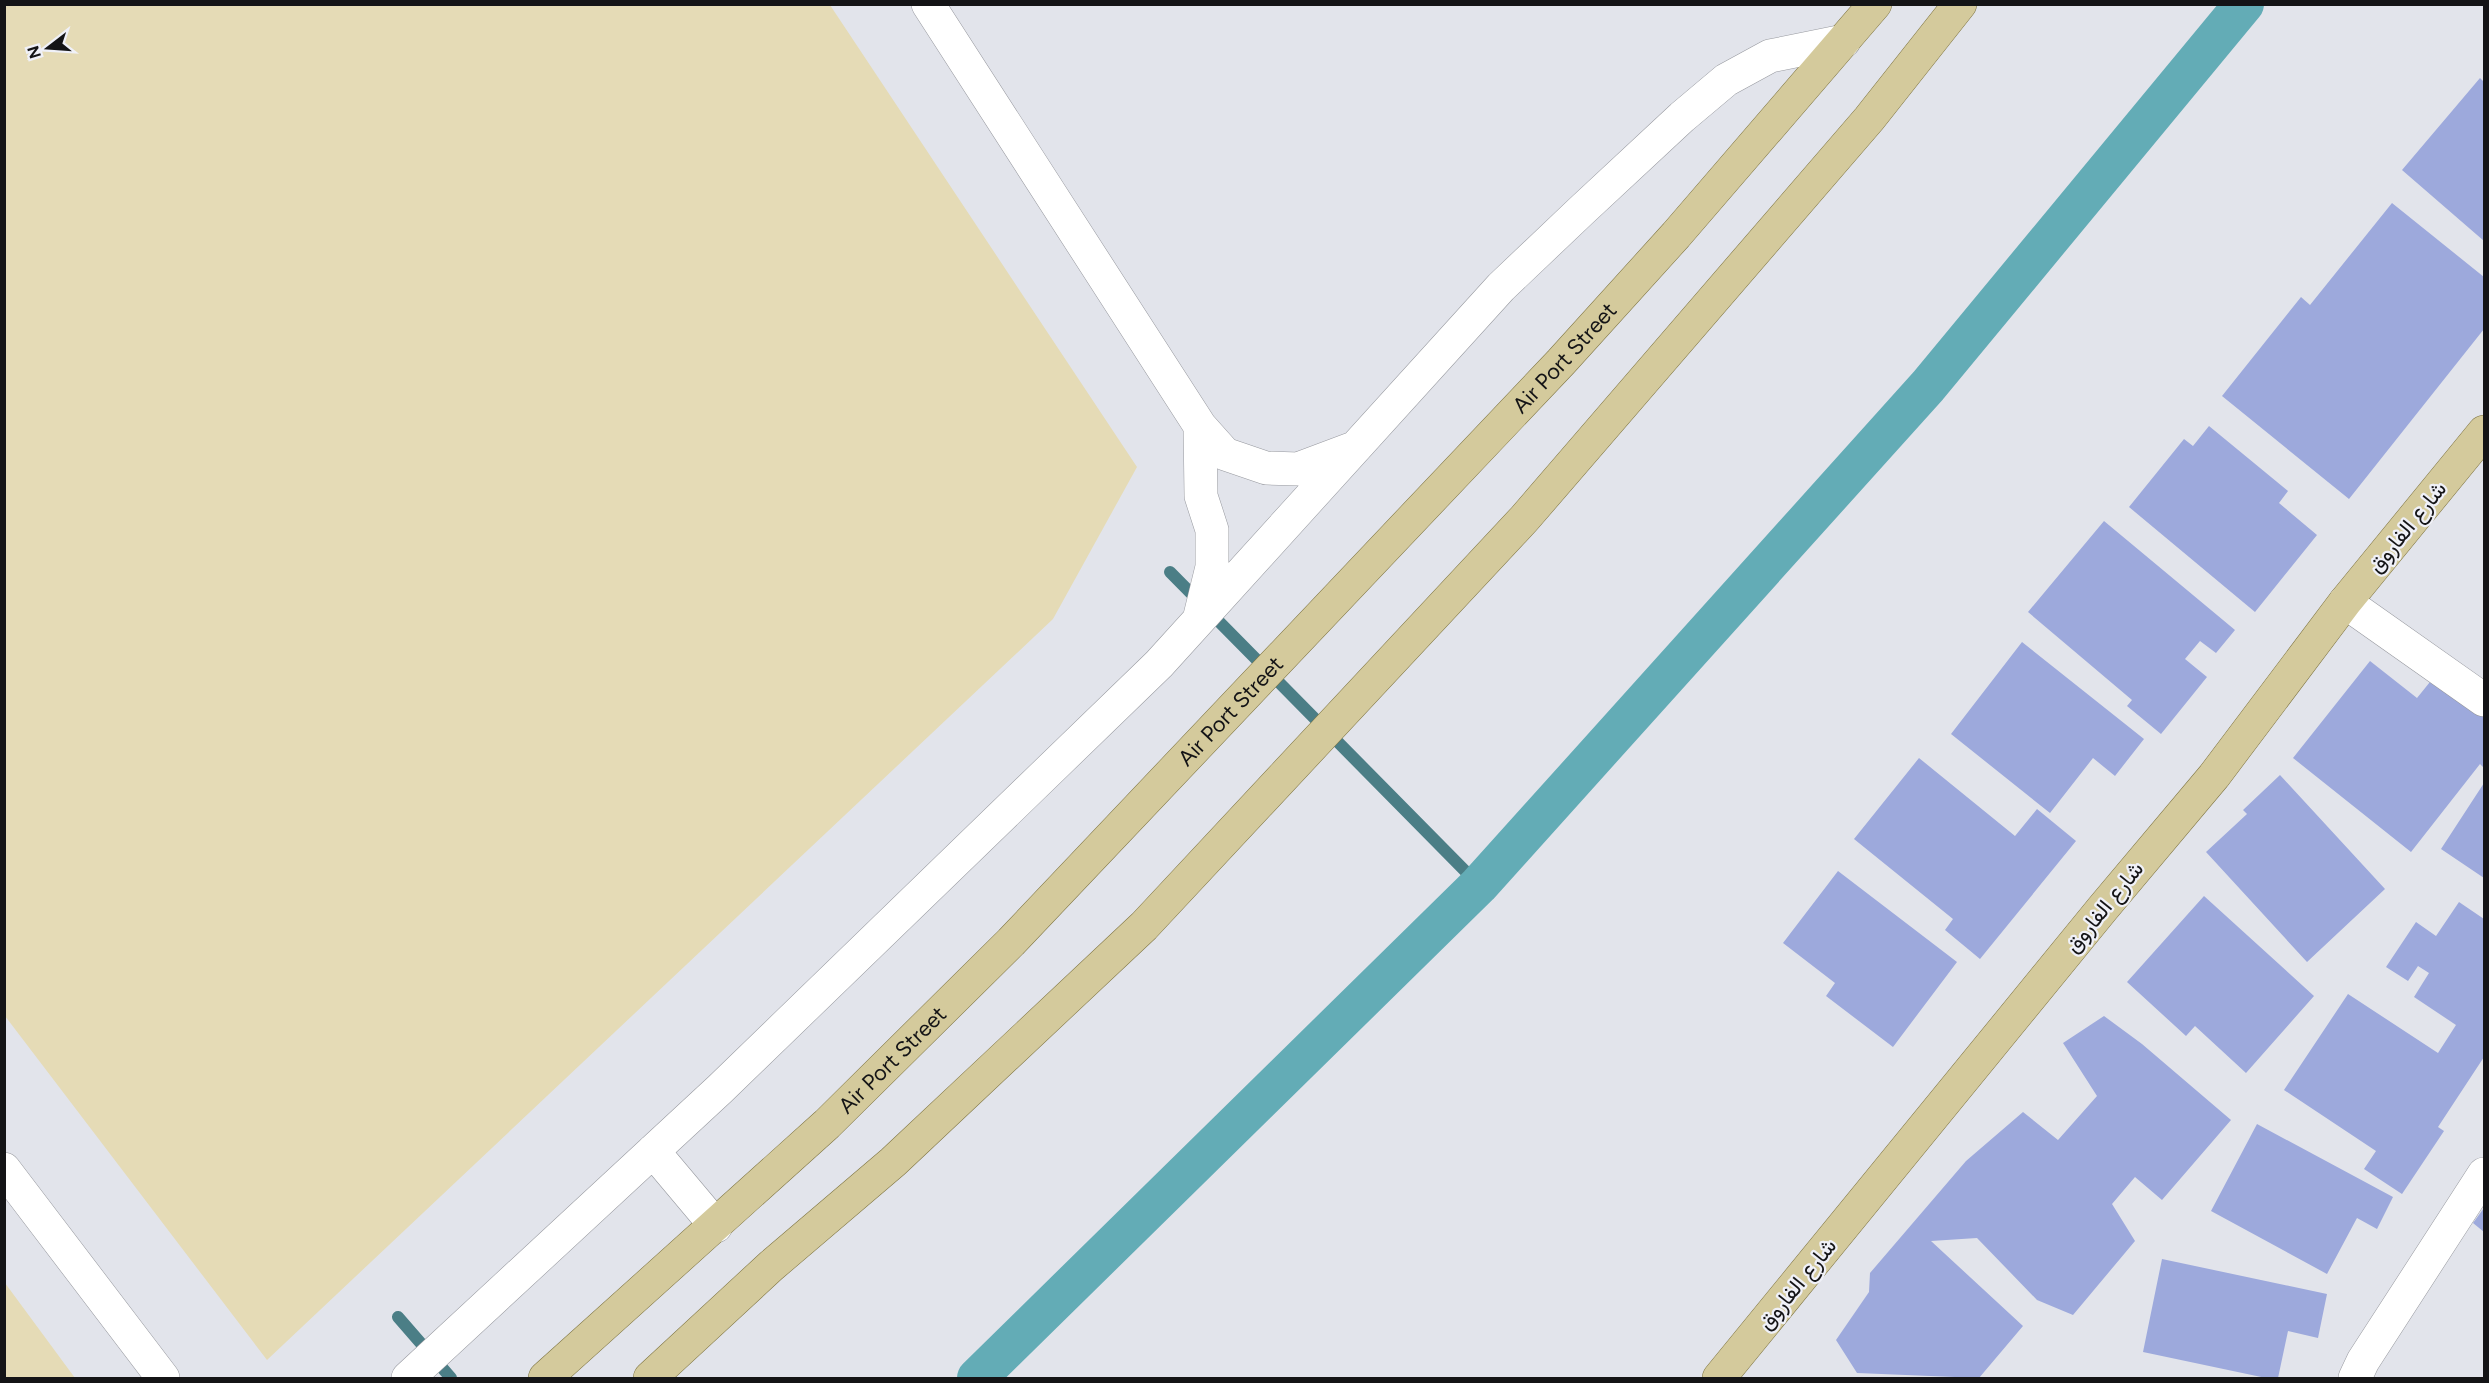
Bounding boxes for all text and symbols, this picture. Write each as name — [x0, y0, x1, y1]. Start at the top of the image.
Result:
north arrow — [18, 18, 78, 78]
text: N — [23, 44, 45, 61]
street label: Air Port Street — [1506, 297, 1622, 419]
street label: شارع الفاروق — [2362, 476, 2453, 579]
street label: Air Port Street — [1172, 650, 1289, 771]
street label: شارع الفاروق — [2059, 856, 2150, 959]
street label: Air Port Street — [832, 1000, 952, 1119]
street label: شارع الفاروق — [1752, 1233, 1843, 1336]

